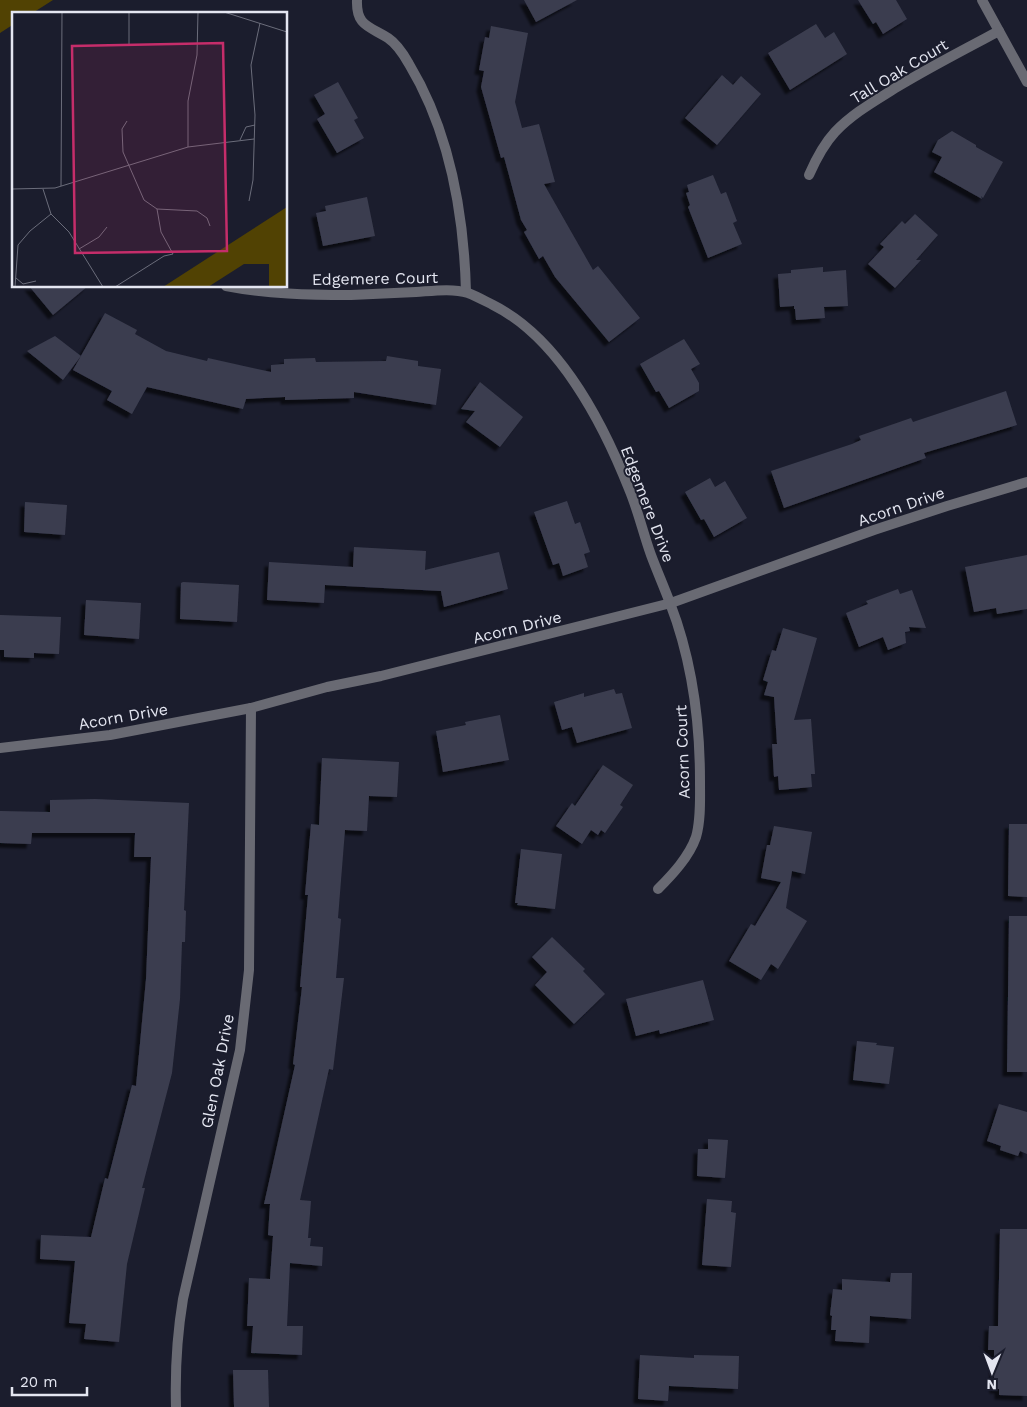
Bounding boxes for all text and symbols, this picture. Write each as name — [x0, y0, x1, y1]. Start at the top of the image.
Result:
inset map — [12, 12, 288, 288]
street label: Tall Oak Court — [847, 35, 952, 108]
street label: Edgemere Court — [312, 268, 439, 289]
street label: Edgemere Drive — [617, 443, 678, 565]
street label: Acorn Drive — [855, 483, 947, 530]
street label: Acorn Drive — [471, 607, 563, 648]
street label: Acorn Drive — [77, 699, 169, 734]
street label: Acorn Court — [671, 704, 694, 799]
street label: Glen Oak Drive — [197, 1012, 238, 1130]
north arrow — [967, 1347, 1017, 1397]
scale bar — [12, 1364, 88, 1396]
text: 20 m — [20, 1373, 58, 1391]
text: N — [986, 1377, 997, 1393]

